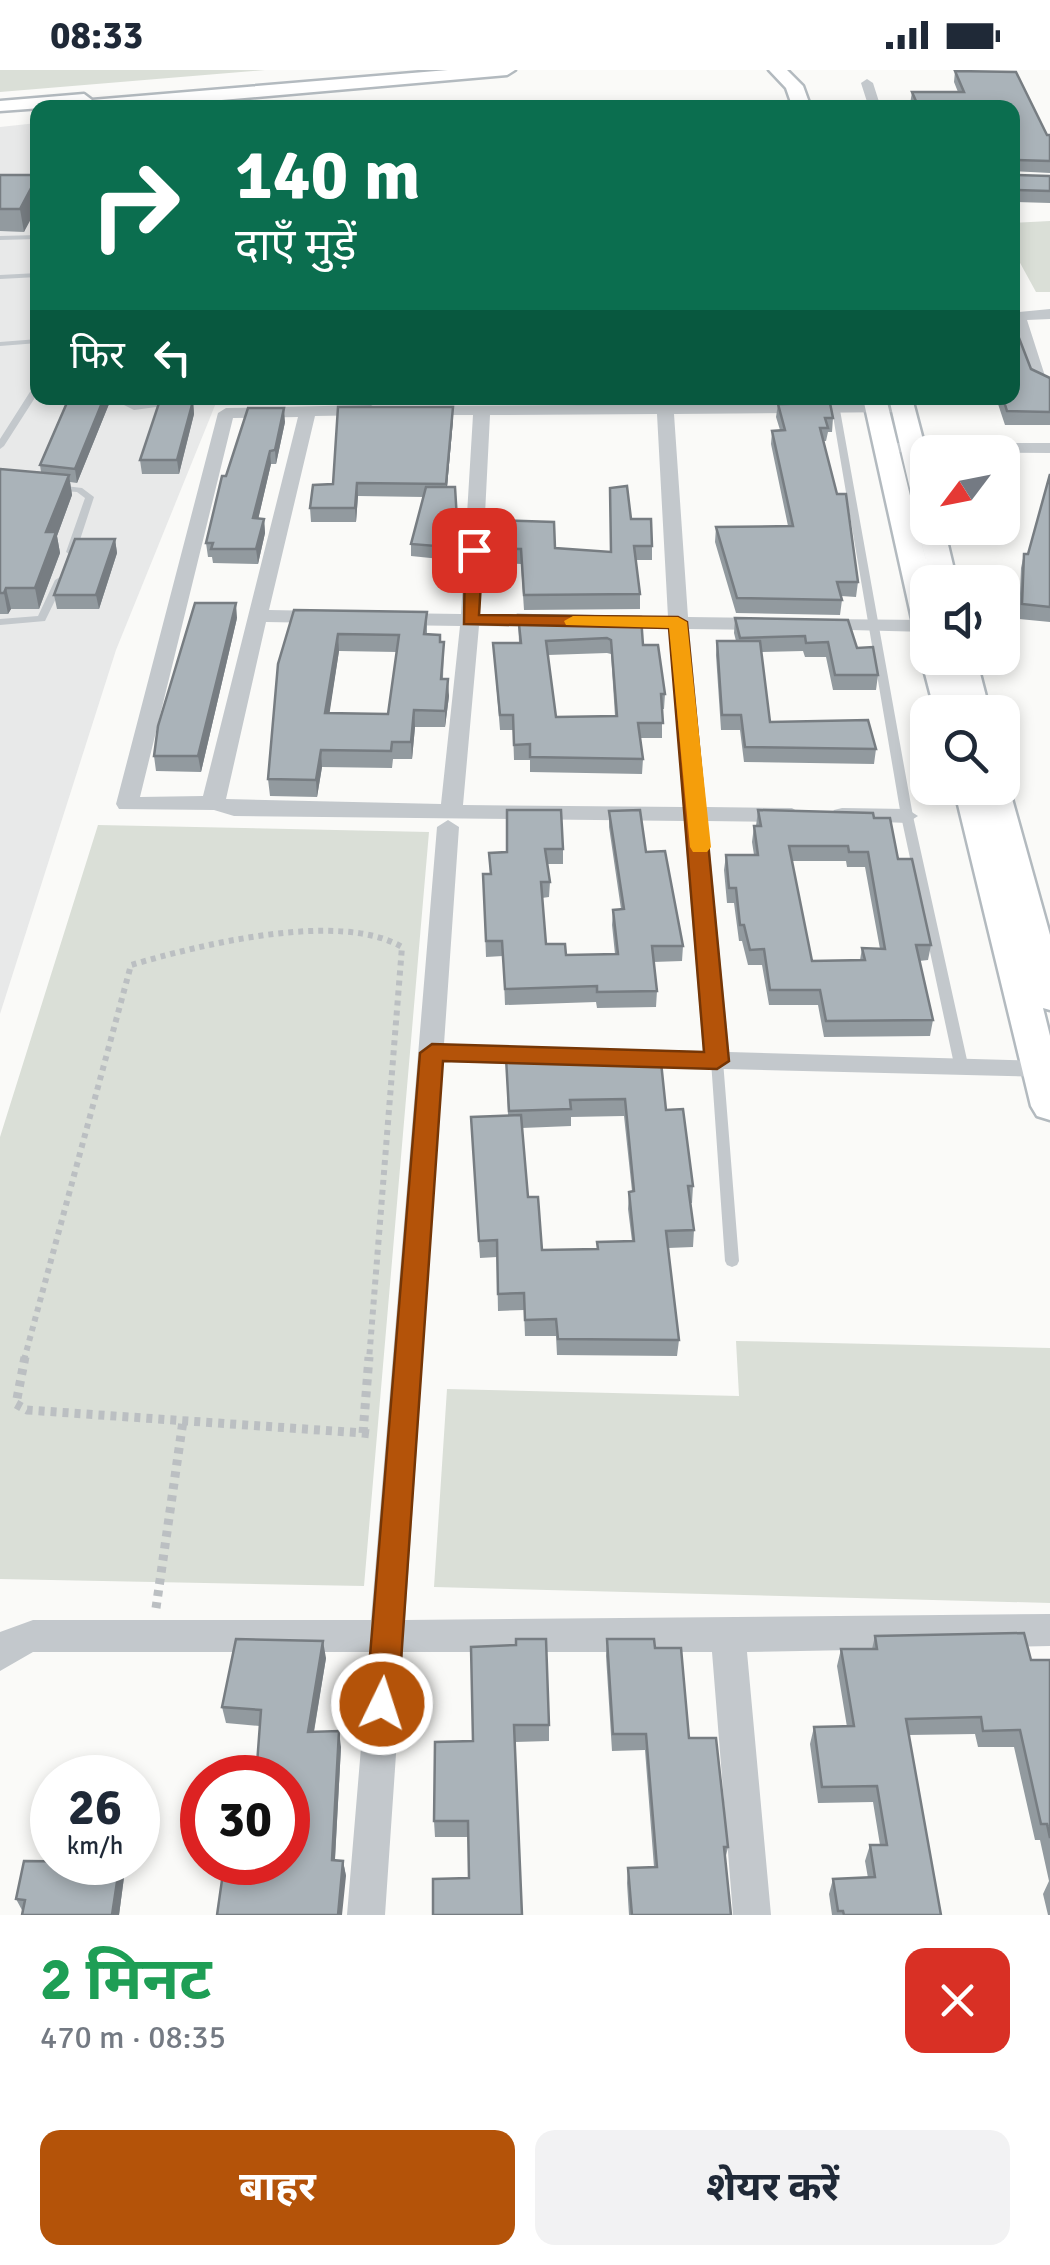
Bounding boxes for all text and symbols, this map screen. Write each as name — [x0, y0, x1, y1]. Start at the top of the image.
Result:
text: 08:33 — [50, 12, 143, 59]
text: 140 m — [235, 132, 420, 218]
icon: right — [70, 140, 200, 270]
text: दाएँ मुड़ें — [235, 218, 356, 273]
icon: left — [145, 330, 200, 385]
text: फिर — [70, 332, 125, 379]
north arrow — [910, 435, 1020, 545]
map controls — [910, 435, 1020, 805]
pin — [432, 508, 517, 593]
icon: arrive — [447, 523, 502, 578]
button: sound — [910, 565, 1020, 675]
button: search — [910, 695, 1020, 805]
position arrow — [330, 1652, 434, 1756]
speed limit sign: 30 — [180, 1755, 310, 1885]
text: 26 — [68, 1777, 122, 1839]
text: km/h — [67, 1830, 123, 1861]
text: 2 मिनट — [40, 1943, 212, 2017]
button: close — [905, 1948, 1010, 2053]
text: 470 m · 08:35 — [40, 2018, 226, 2057]
button: बाहर — [40, 2130, 515, 2245]
button: शेयर करें — [535, 2130, 1010, 2245]

